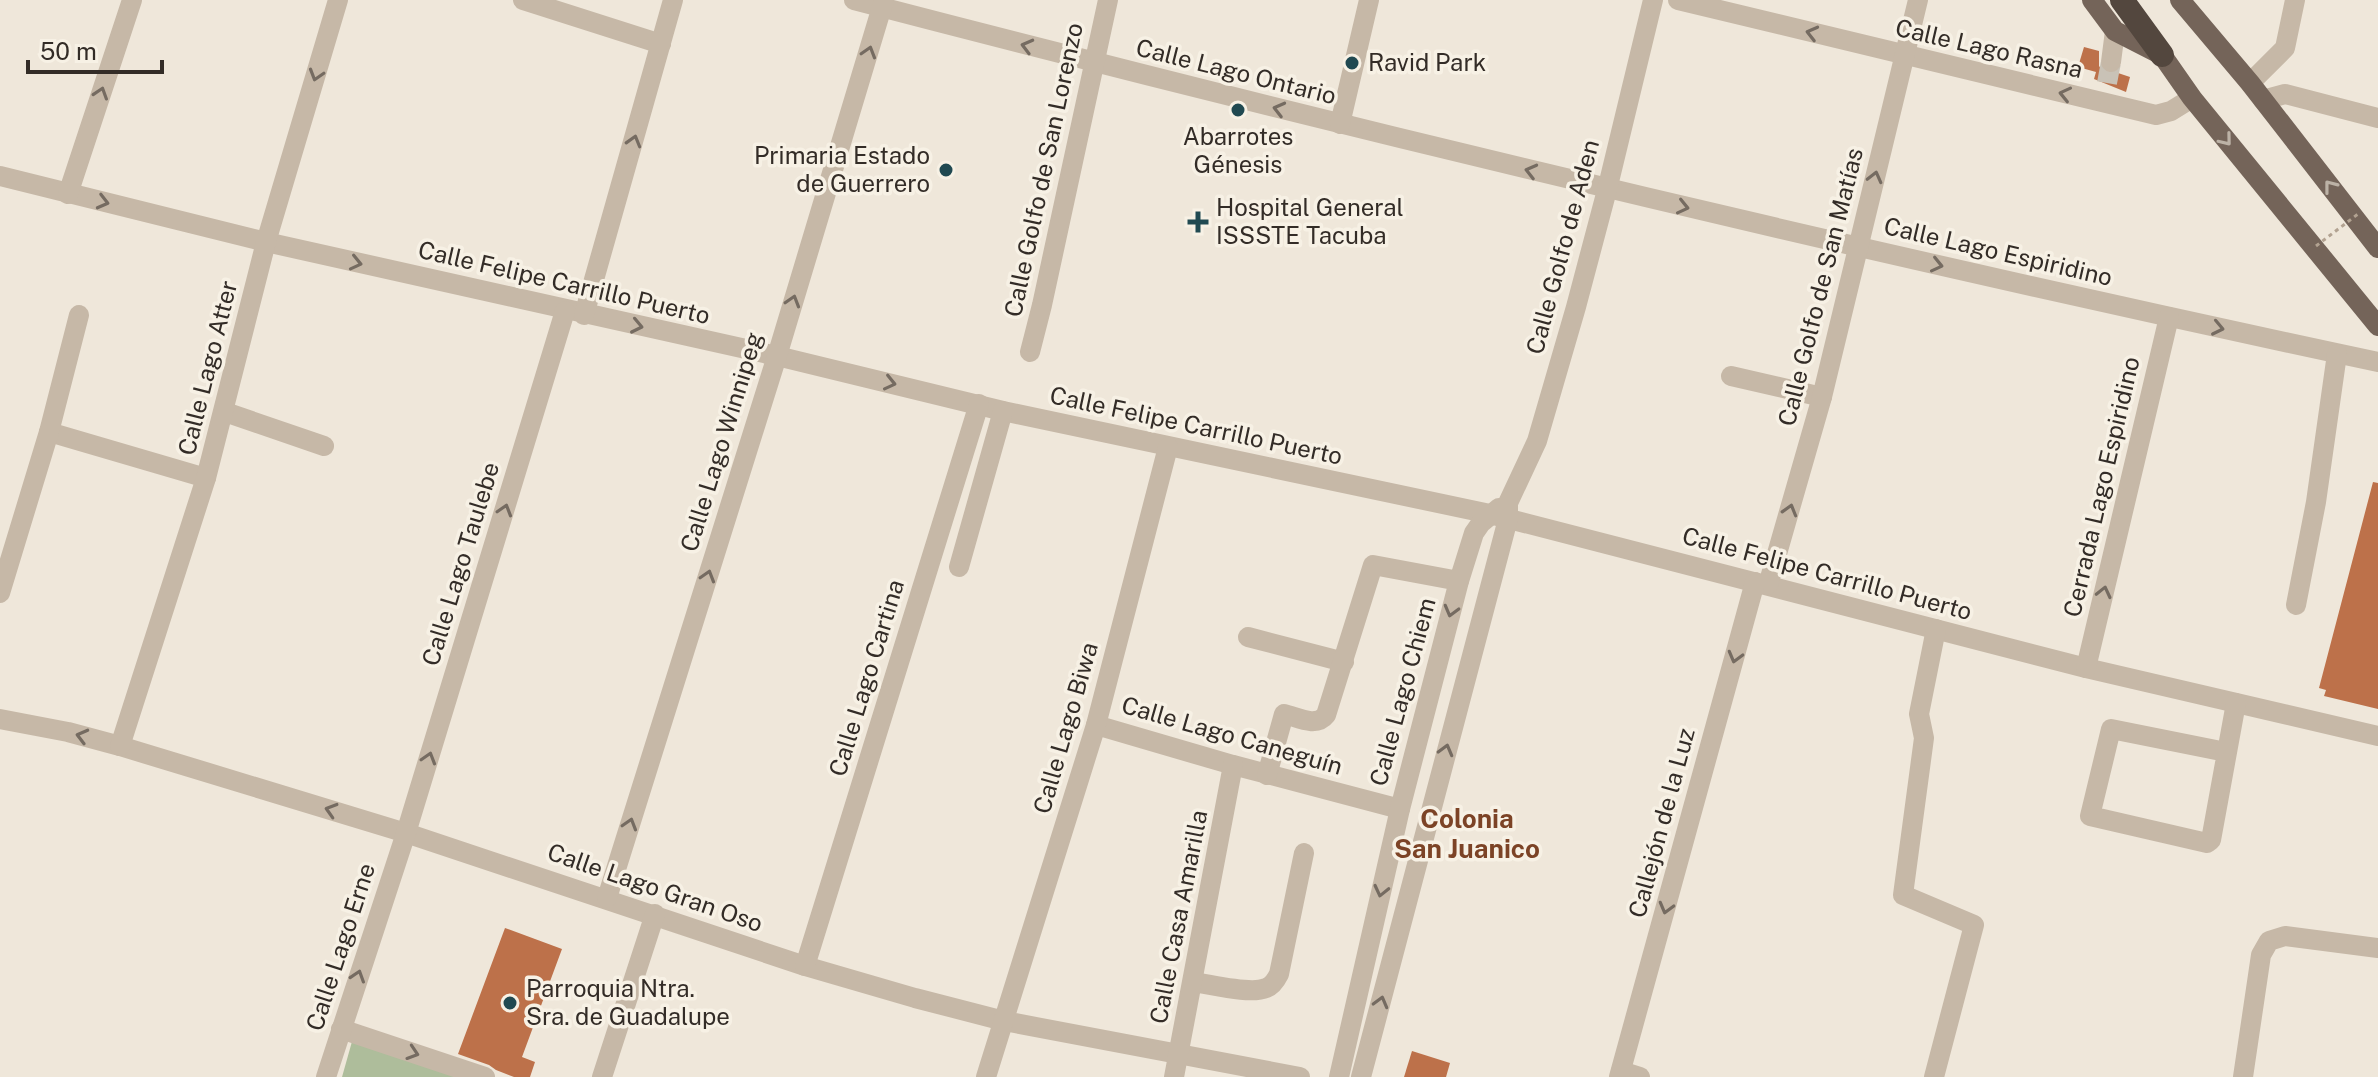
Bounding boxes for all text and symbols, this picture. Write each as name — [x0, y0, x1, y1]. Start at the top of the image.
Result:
street label: Calle Lago Rasna — [1893, 13, 2086, 83]
street label: Calle Golfo de San Lorenzo — [998, 20, 1088, 319]
scale bar — [28, 24, 162, 74]
one-way arrow — [1805, 26, 1819, 43]
street label: Calle Lago Ontario — [1133, 33, 1339, 109]
text: 50 m — [40, 37, 97, 65]
one-way arrow — [1020, 38, 1034, 55]
one-way arrow — [860, 45, 876, 59]
place label: Ravid Park — [1368, 48, 1486, 76]
marker: Ravid Park — [1343, 54, 1361, 72]
one-way arrow — [309, 67, 325, 81]
one-way arrow — [2058, 86, 2072, 103]
one-way arrow — [92, 87, 108, 101]
marker: Abarrotes Génesis — [1229, 101, 1247, 119]
one-way arrow — [1273, 101, 1286, 118]
place label: Abarrotes Génesis — [1183, 122, 1293, 178]
one-way arrow — [2216, 131, 2230, 146]
one-way arrow — [624, 135, 641, 149]
street label: Calle Golfo de Aden — [1520, 137, 1604, 357]
place label: Primaria Estado de Guerrero — [754, 141, 930, 197]
street label: Calle Golfo de San Matías — [1772, 145, 1868, 429]
marker: Primaria Estado de Guerrero — [937, 161, 955, 179]
one-way arrow — [1525, 163, 1539, 180]
one-way arrow — [1866, 170, 1883, 184]
one-way arrow — [2325, 180, 2339, 195]
one-way arrow — [95, 193, 109, 210]
place label: Hospital General ISSSTE Tacuba — [1216, 193, 1404, 249]
one-way arrow — [1676, 198, 1690, 215]
marker: Hospital General ISSSTE Tacuba — [1187, 211, 1209, 233]
street label: Calle Lago Espiridino — [1881, 211, 2115, 291]
street label: Calle Felipe Carrillo Puerto — [416, 235, 713, 329]
one-way arrow — [348, 254, 362, 271]
one-way arrow — [1929, 255, 1943, 272]
street label: Calle Lago Atter — [172, 278, 242, 458]
one-way arrow — [784, 294, 800, 308]
one-way arrow — [629, 317, 643, 334]
one-way arrow — [2210, 319, 2224, 336]
street label: Calle Lago Winnipeg — [674, 329, 768, 555]
street label: Cerrada Lago Espiridino — [2057, 354, 2145, 620]
one-way arrow — [883, 374, 897, 391]
street label: Calle Felipe Carrillo Puerto — [1047, 380, 1345, 470]
street label: Calle Lago Taulebe — [416, 459, 504, 669]
one-way arrow — [496, 503, 512, 517]
one-way arrow — [1780, 504, 1797, 517]
street label: Calle Felipe Carrillo Puerto — [1679, 521, 1975, 625]
one-way arrow — [699, 569, 715, 583]
street label: Calle Lago Cartina — [823, 576, 909, 779]
one-way arrow — [2094, 586, 2111, 600]
street label: Calle Lago Chiem — [1363, 595, 1441, 789]
one-way arrow — [1444, 604, 1461, 618]
street label: Calle Lago Biwa — [1027, 639, 1103, 817]
one-way arrow — [1727, 650, 1744, 664]
street label: Calle Lago Caneguín — [1119, 690, 1346, 780]
street label: Callejón de la Luz — [1622, 725, 1700, 921]
one-way arrow — [76, 728, 90, 745]
one-way arrow — [1437, 744, 1454, 757]
one-way arrow — [420, 752, 436, 766]
one-way arrow — [325, 803, 339, 819]
district label: Colonia San Juanico — [1394, 803, 1540, 864]
street label: Calle Casa Amarilla — [1144, 808, 1212, 1026]
one-way arrow — [621, 817, 637, 831]
street label: Calle Lago Gran Oso — [544, 837, 767, 937]
street label: Calle Lago Erne — [300, 859, 380, 1034]
one-way arrow — [1373, 883, 1390, 897]
one-way arrow — [1658, 900, 1675, 914]
one-way arrow — [349, 970, 365, 984]
place label: Parroquia Ntra. Sra. de Guadalupe — [526, 974, 730, 1030]
marker: Parroquia Ntra. Sra. de Guadalupe — [501, 994, 519, 1012]
one-way arrow — [1371, 995, 1388, 1009]
one-way arrow — [405, 1044, 419, 1060]

